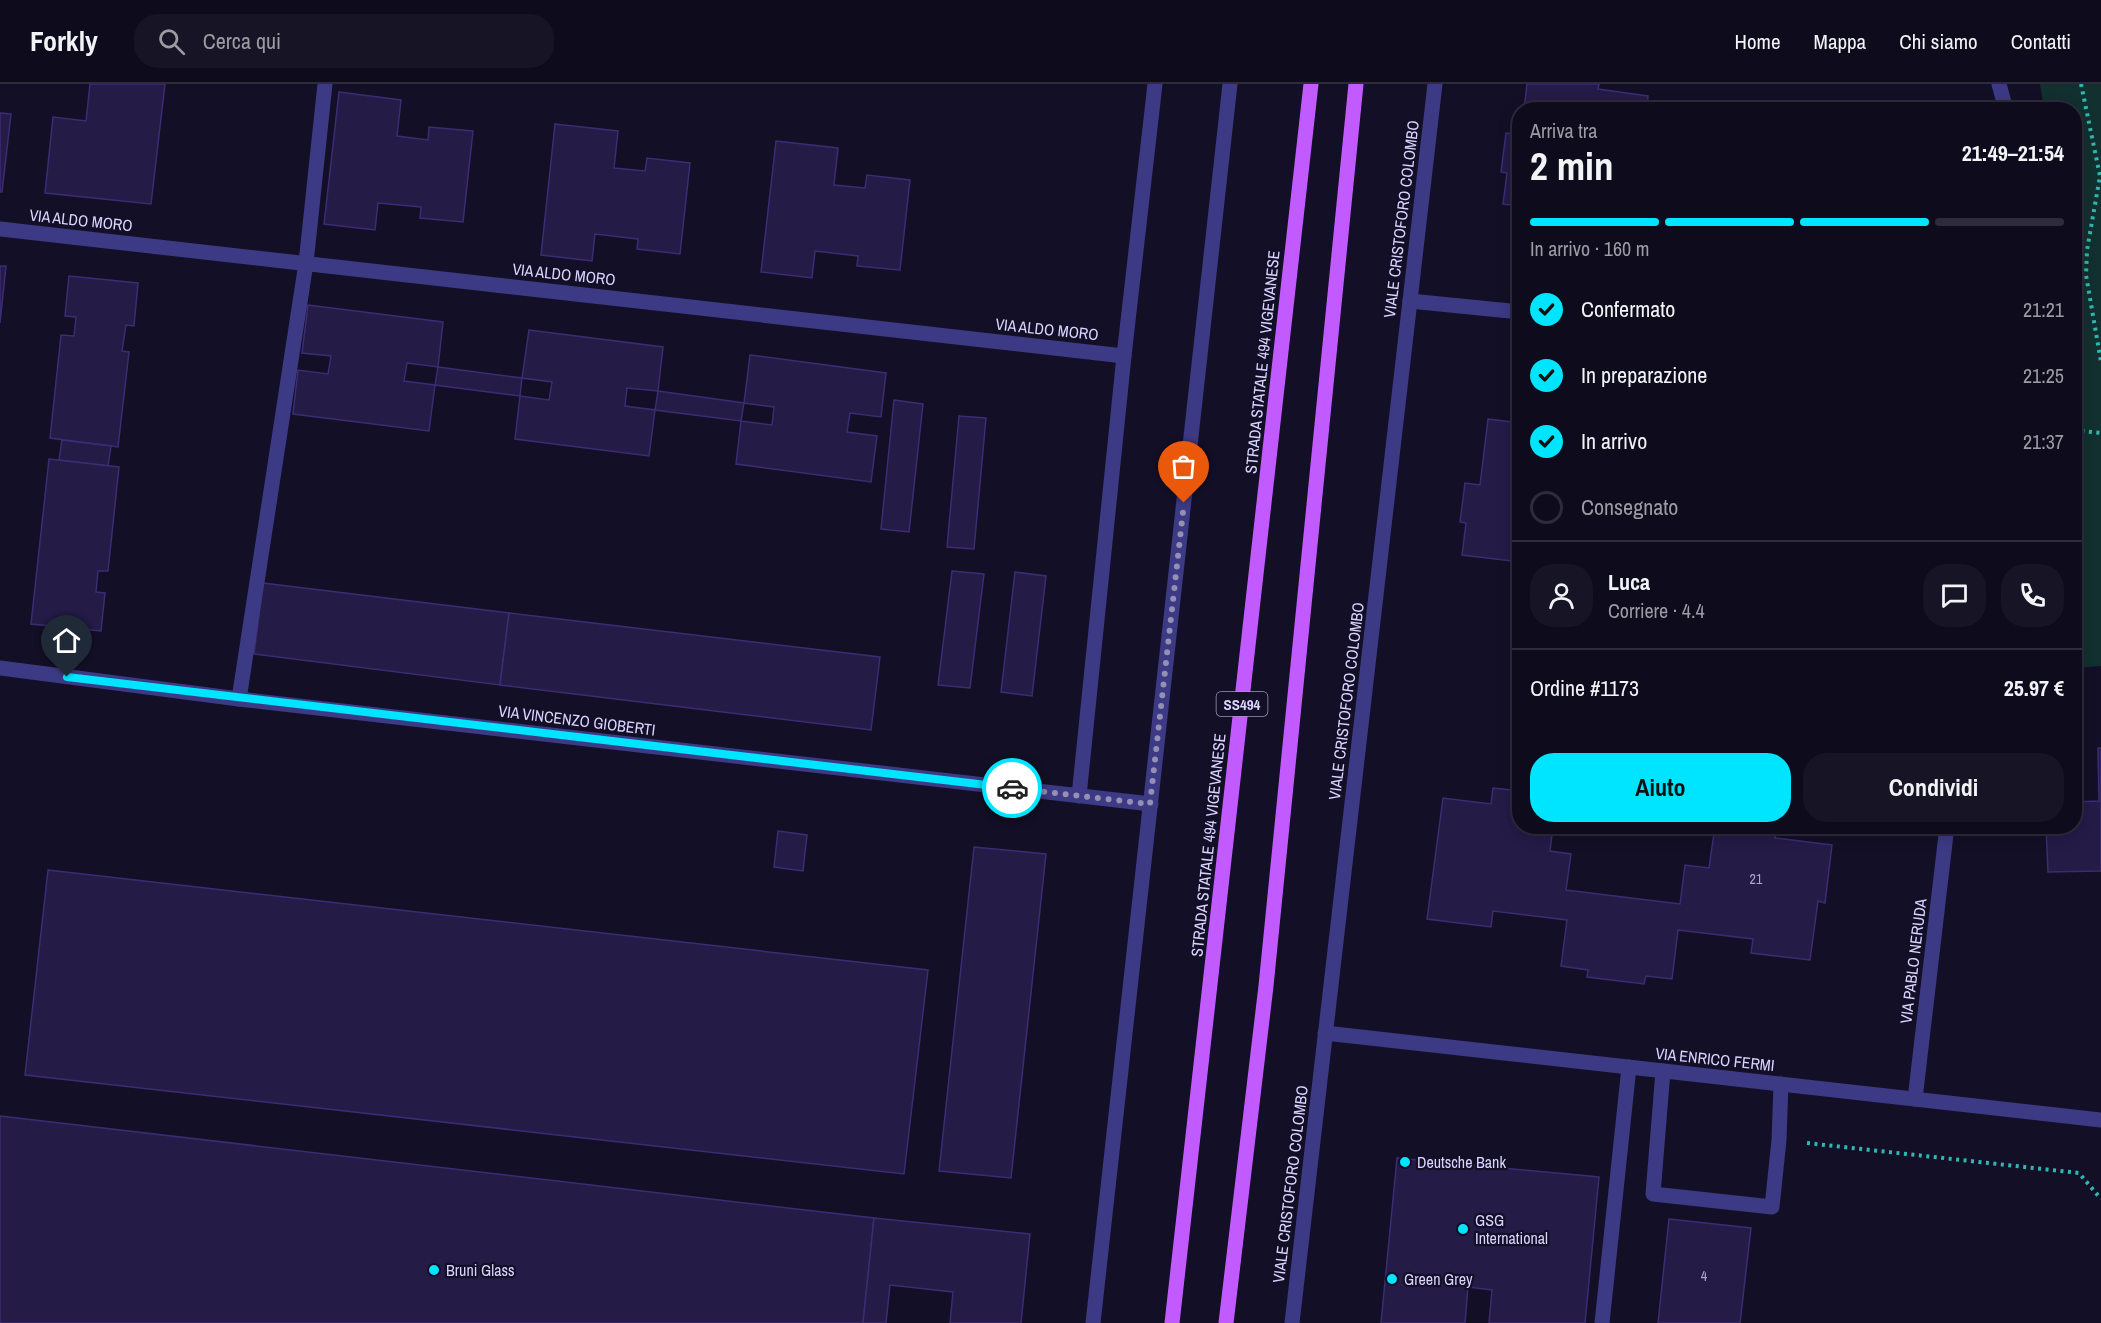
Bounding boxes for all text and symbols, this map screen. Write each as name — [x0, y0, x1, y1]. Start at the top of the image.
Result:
search box — [134, 14, 554, 68]
text: Forkly — [30, 22, 98, 60]
icon: search — [155, 25, 188, 58]
text: Cerca qui — [203, 26, 281, 56]
text: Home — [1735, 27, 1781, 56]
text: Mappa — [1814, 27, 1866, 56]
text: Chi siamo — [1899, 27, 1978, 56]
text: Contatti — [2011, 27, 2071, 56]
text: Arriva tra — [1530, 117, 1597, 144]
street label: VIALE CRISTOFORO COLOMBO — [1378, 119, 1424, 319]
text: 21:49–21:54 — [1962, 138, 2064, 168]
text: 2 min — [1530, 140, 1614, 192]
street label: VIA ALDO MORO — [28, 204, 134, 236]
text: In arrivo · 160 m — [1530, 235, 1649, 262]
street label: STRADA STATALE 494 VIGEVANESE — [1239, 249, 1285, 475]
street label: VIA ALDO MORO — [511, 258, 617, 290]
icon: check — [1530, 293, 1563, 326]
text: Confermato — [1581, 294, 1675, 324]
text: 21:21 — [2023, 296, 2064, 323]
street label: VIA ALDO MORO — [994, 313, 1100, 345]
icon: check — [1530, 359, 1563, 392]
text: In preparazione — [1581, 360, 1707, 390]
text: 21:25 — [2023, 362, 2064, 389]
icon: check — [1530, 425, 1563, 458]
text: In arrivo — [1581, 426, 1647, 456]
text: 21:37 — [2023, 428, 2064, 455]
pin — [1158, 441, 1209, 503]
icon: bag — [1167, 450, 1200, 483]
text: Consegnato — [1581, 492, 1678, 522]
button: person — [1530, 564, 1593, 627]
button: chat — [1923, 564, 1986, 627]
button: phone — [2001, 564, 2064, 627]
text: Luca — [1608, 567, 1650, 597]
text: Corriere · 4.4 — [1608, 597, 1705, 624]
street label: VIALE CRISTOFORO COLOMBO — [1323, 601, 1369, 801]
pin — [41, 615, 92, 677]
icon: home — [50, 624, 83, 657]
text: Ordine #1173 — [1530, 673, 1639, 703]
text: 25.97 € — [2004, 673, 2064, 703]
road number: SS494 — [1216, 692, 1268, 716]
street label: VIA VINCENZO GIOBERTI — [497, 699, 657, 741]
street label: STRADA STATALE 494 VIGEVANESE — [1185, 732, 1231, 958]
button: Aiuto — [1530, 753, 1791, 822]
button: Condividi — [1803, 753, 2064, 822]
courier — [982, 758, 1042, 818]
icon: car — [996, 772, 1029, 805]
house number: 21 — [1750, 870, 1763, 888]
street label: VIA PABLO NERUDA — [1894, 897, 1932, 1025]
street label: VIA ENRICO FERMI — [1654, 1042, 1776, 1076]
street label: VIALE CRISTOFORO COLOMBO — [1267, 1084, 1313, 1284]
place label: Deutsche Bank — [1417, 1151, 1506, 1173]
marker: Deutsche Bank — [1398, 1155, 1412, 1169]
place label: GSG International — [1475, 1209, 1548, 1249]
marker: GSG International — [1456, 1222, 1470, 1236]
place label: Bruni Glass — [446, 1259, 515, 1281]
marker: Bruni Glass — [427, 1263, 441, 1277]
house number: 4 — [1701, 1267, 1708, 1285]
place label: Green Grey — [1404, 1268, 1473, 1290]
marker: Green Grey — [1385, 1272, 1399, 1286]

